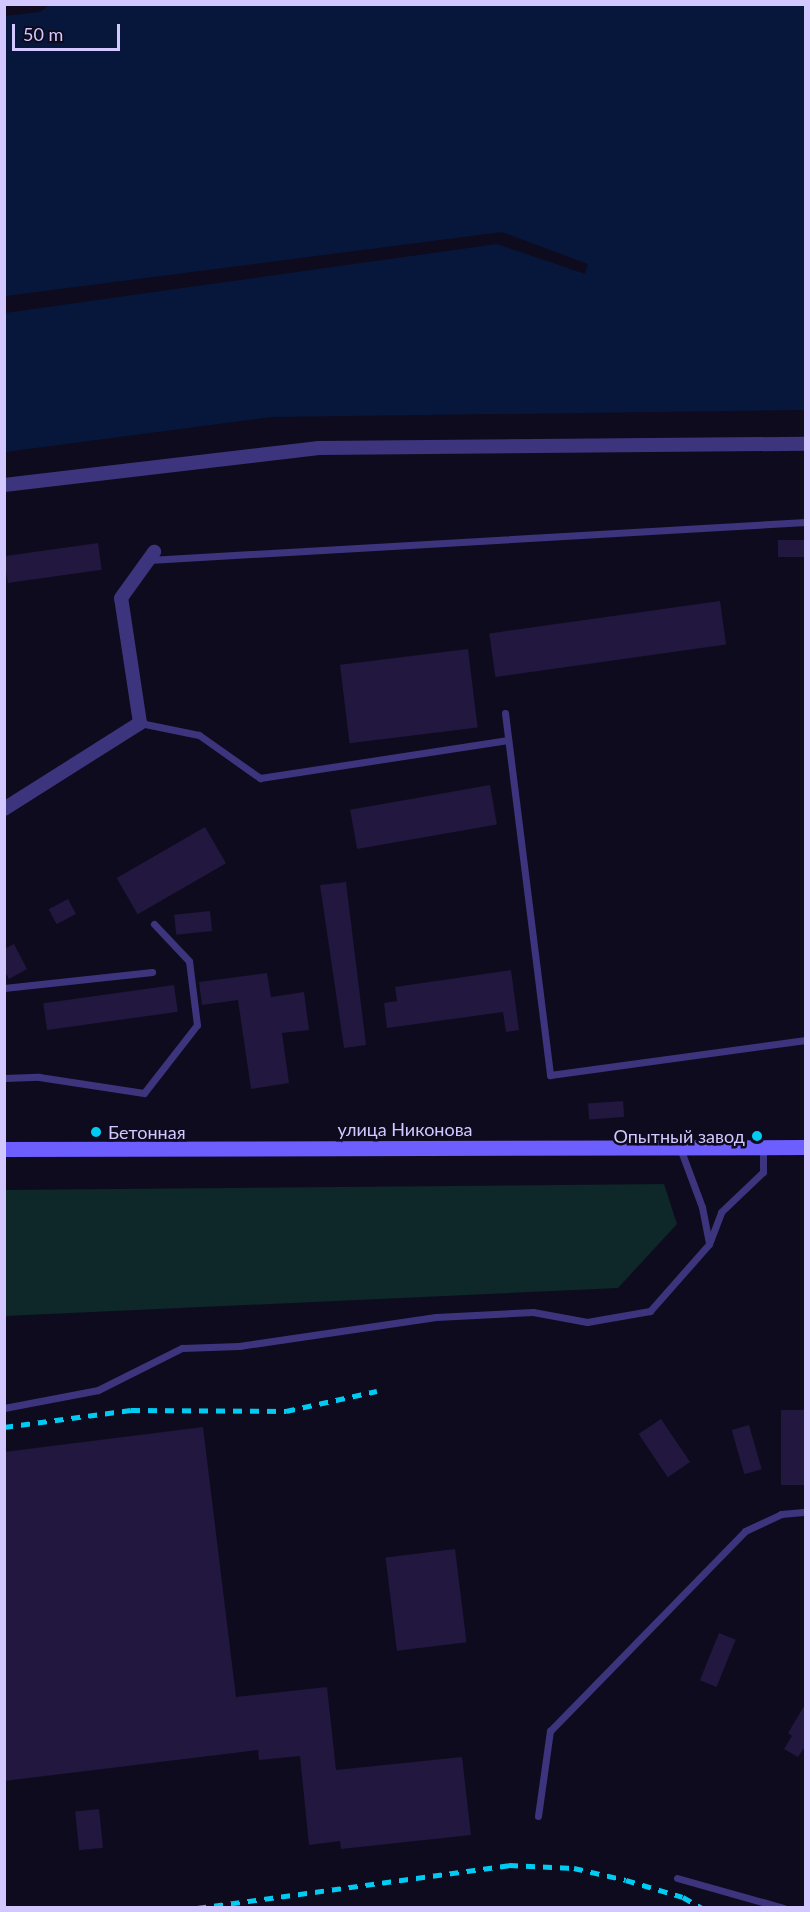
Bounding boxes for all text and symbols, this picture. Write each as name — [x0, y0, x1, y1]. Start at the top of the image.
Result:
scale bar — [15, 12, 123, 50]
text: 50 m — [23, 23, 63, 45]
street label: улица Никонова — [337, 1118, 473, 1140]
place label: Бетонная — [108, 1121, 186, 1143]
marker: Бетонная — [89, 1125, 103, 1139]
place label: Опытный завод — [614, 1125, 745, 1147]
marker: Опытный завод — [750, 1129, 764, 1143]

